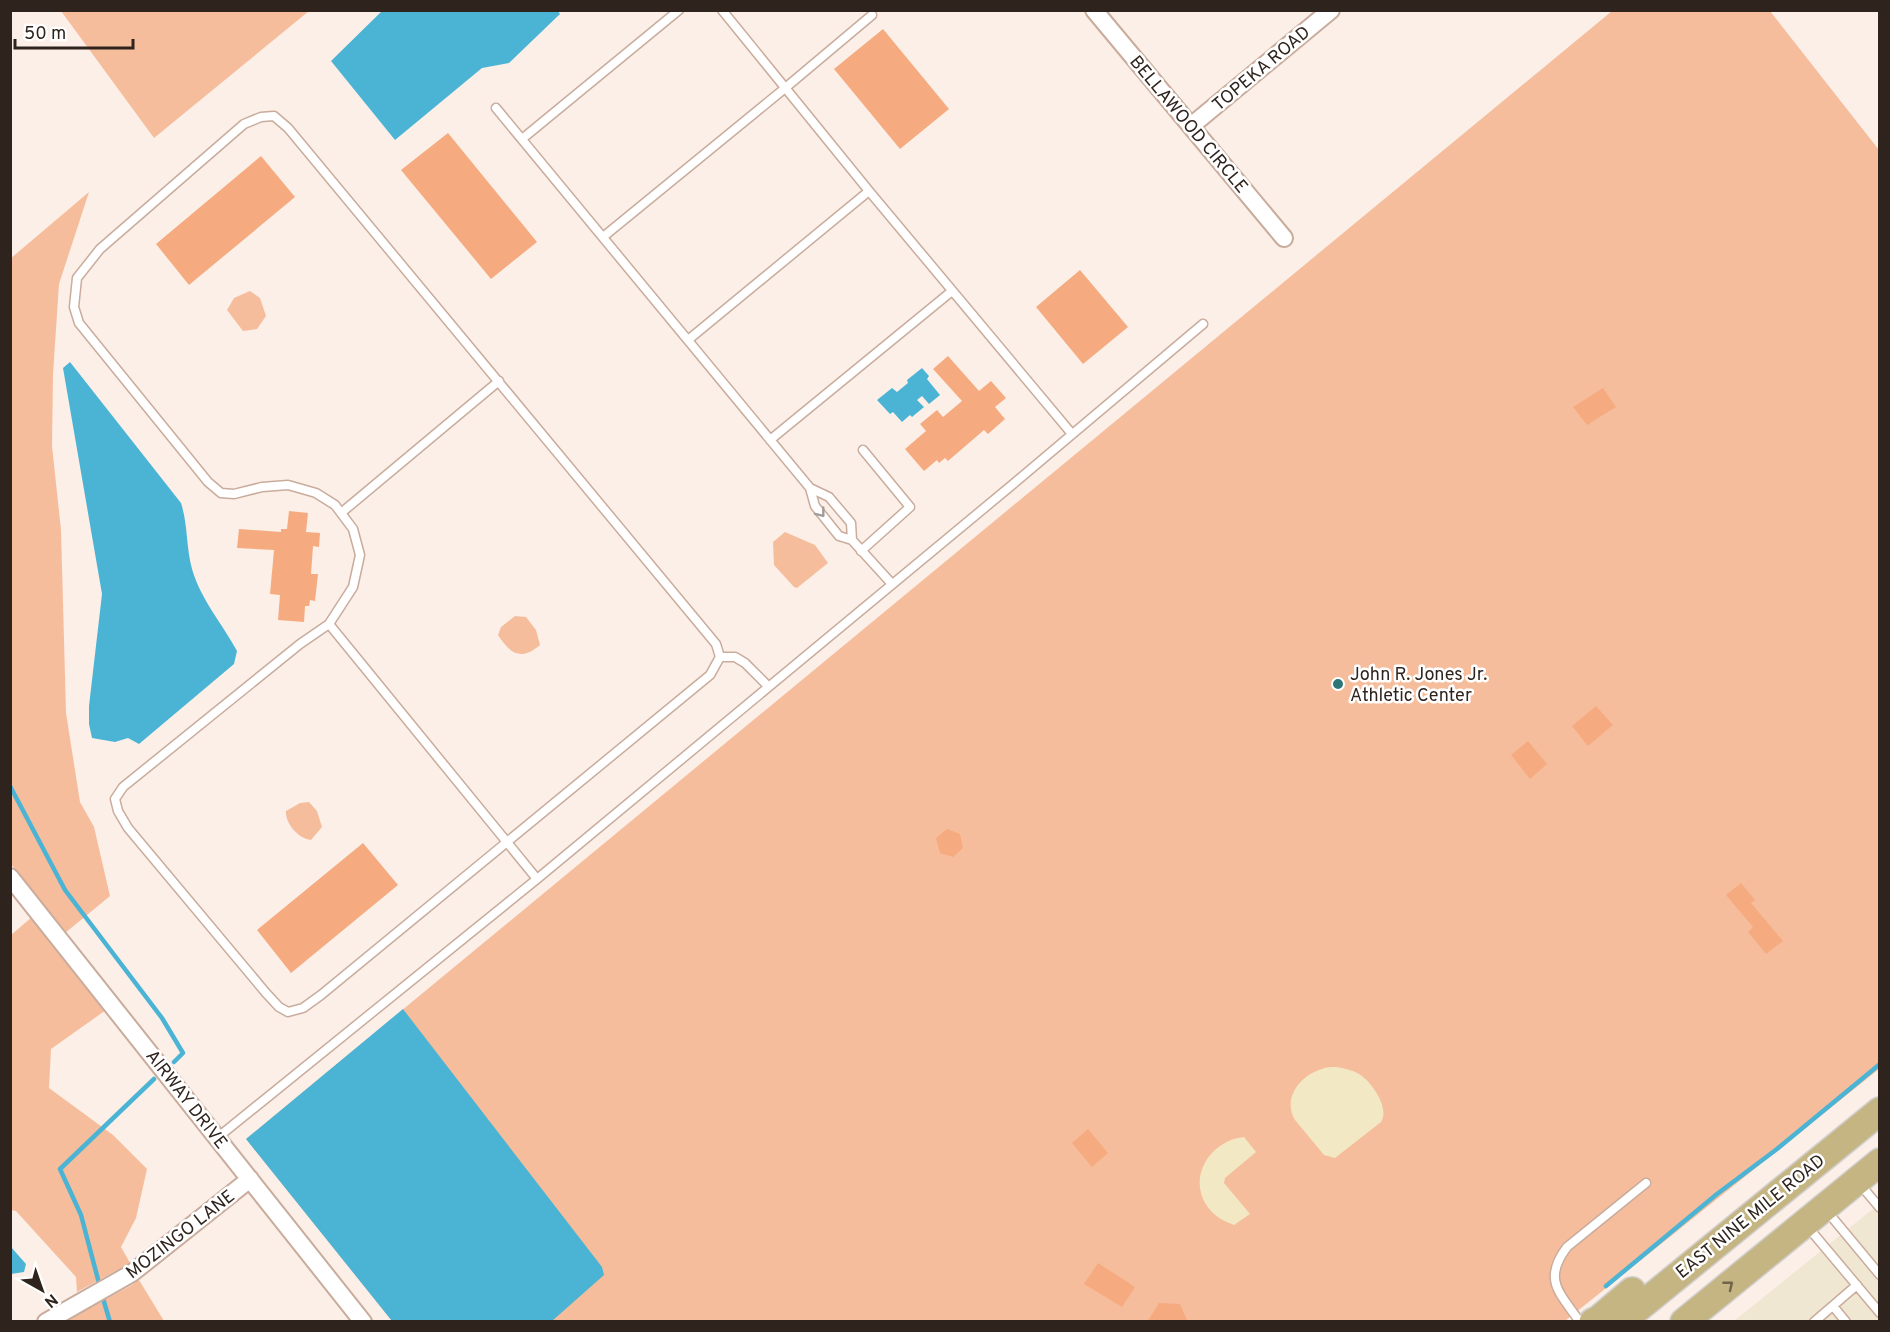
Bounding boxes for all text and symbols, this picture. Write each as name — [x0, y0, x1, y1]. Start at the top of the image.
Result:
scale bar — [15, 12, 134, 50]
street label: TOPEKA ROAD — [1208, 22, 1316, 117]
text: 50 m — [24, 23, 66, 46]
street label: BELLAWOOD CIRCLE — [1124, 51, 1252, 199]
one-way arrow — [813, 507, 824, 518]
place label: John R. Jones Jr. Athletic Center — [1350, 664, 1487, 708]
marker: John R. Jones Jr. Athletic Center — [1331, 677, 1345, 691]
street label: AIRWAY DRIVE — [140, 1046, 232, 1154]
street label: EAST NINE MILE ROAD — [1672, 1150, 1830, 1284]
street label: MOZINGO LANE — [122, 1185, 240, 1285]
north arrow — [12, 1260, 72, 1320]
one-way arrow — [1722, 1281, 1733, 1292]
text: N — [40, 1289, 61, 1311]

